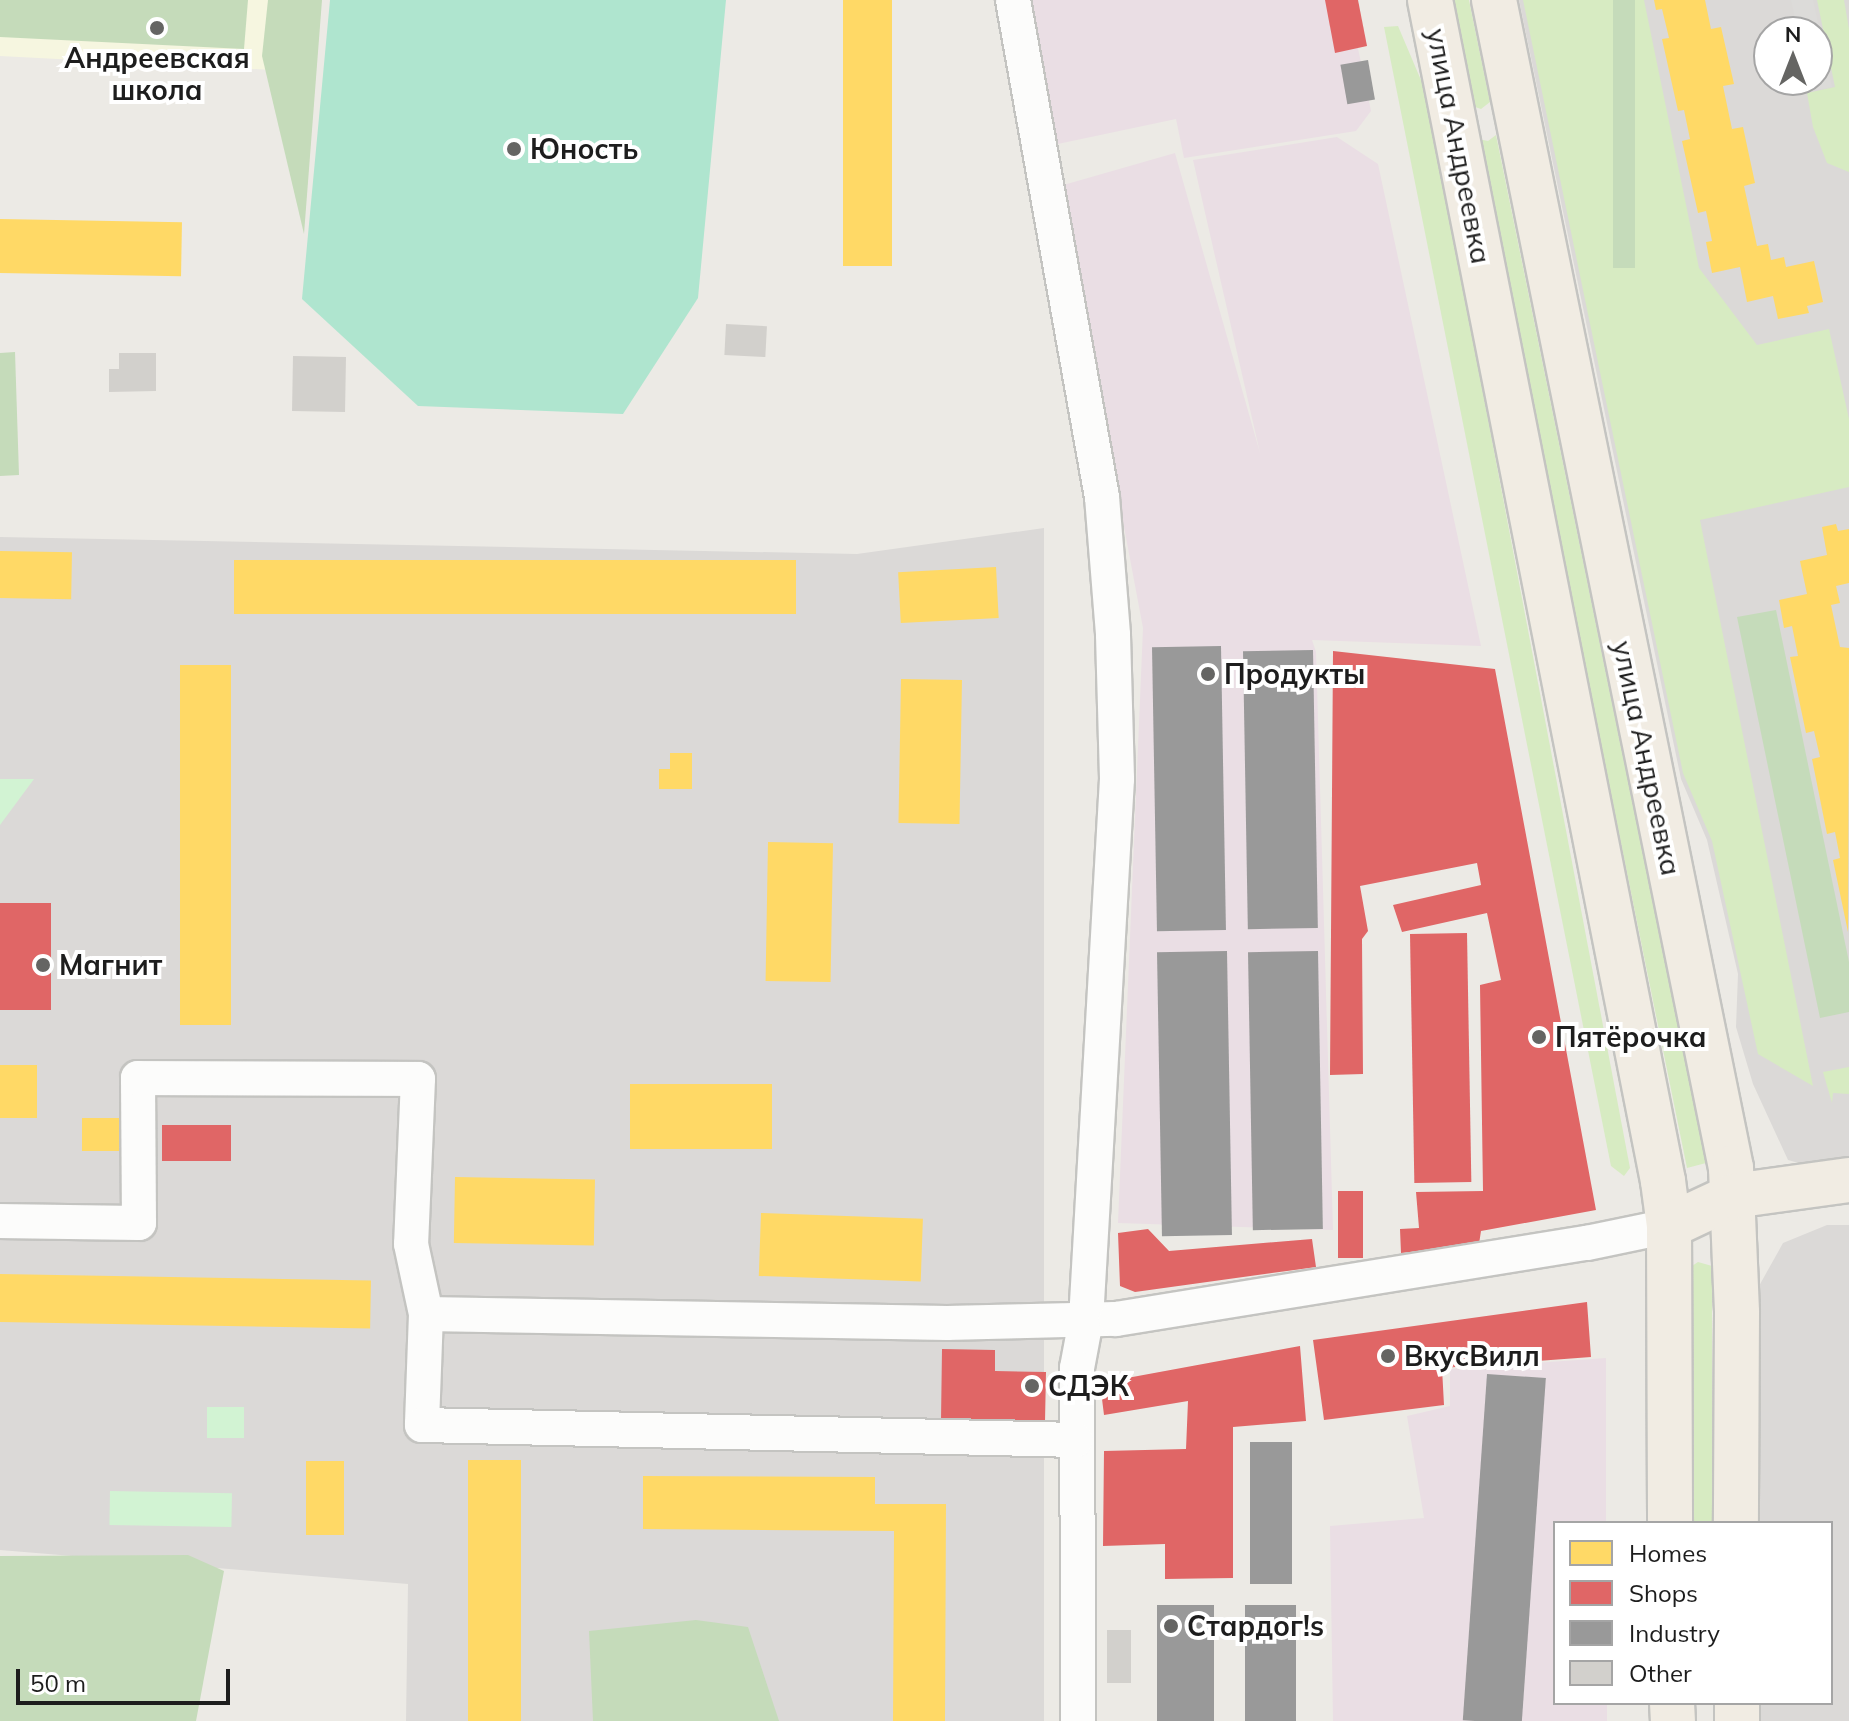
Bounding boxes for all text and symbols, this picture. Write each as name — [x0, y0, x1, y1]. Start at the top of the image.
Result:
north arrow — [1753, 16, 1833, 96]
marker: Андреевская школа — [148, 19, 166, 37]
text: N — [1785, 20, 1801, 48]
street label: улица Андреевка — [1420, 25, 1498, 267]
place label: Андреевская школа — [64, 41, 250, 107]
place label: Юность — [530, 132, 638, 166]
marker: Юность — [505, 140, 523, 158]
street label: улица Андреевка — [1606, 638, 1688, 878]
place label: Продукты — [1224, 657, 1365, 691]
marker: Продукты — [1199, 665, 1217, 683]
place label: Магнит — [59, 948, 162, 982]
marker: Магнит — [34, 956, 52, 974]
place label: Пятёрочка — [1555, 1020, 1707, 1054]
marker: Пятёрочка — [1530, 1028, 1548, 1046]
place label: ВкусВилл — [1404, 1339, 1540, 1373]
marker: ВкусВилл — [1379, 1347, 1397, 1365]
place label: СДЭК — [1048, 1369, 1129, 1403]
marker: СДЭК — [1023, 1377, 1041, 1395]
legend — [1553, 1521, 1833, 1705]
text: Homes — [1629, 1538, 1707, 1568]
text: Shops — [1629, 1578, 1698, 1608]
place label: Стардог!s — [1187, 1609, 1324, 1643]
marker: Стардог!s — [1162, 1617, 1180, 1635]
text: Industry — [1629, 1618, 1720, 1648]
scale bar — [20, 1653, 234, 1703]
text: Other — [1629, 1658, 1692, 1688]
text: 50 m — [30, 1668, 86, 1698]

